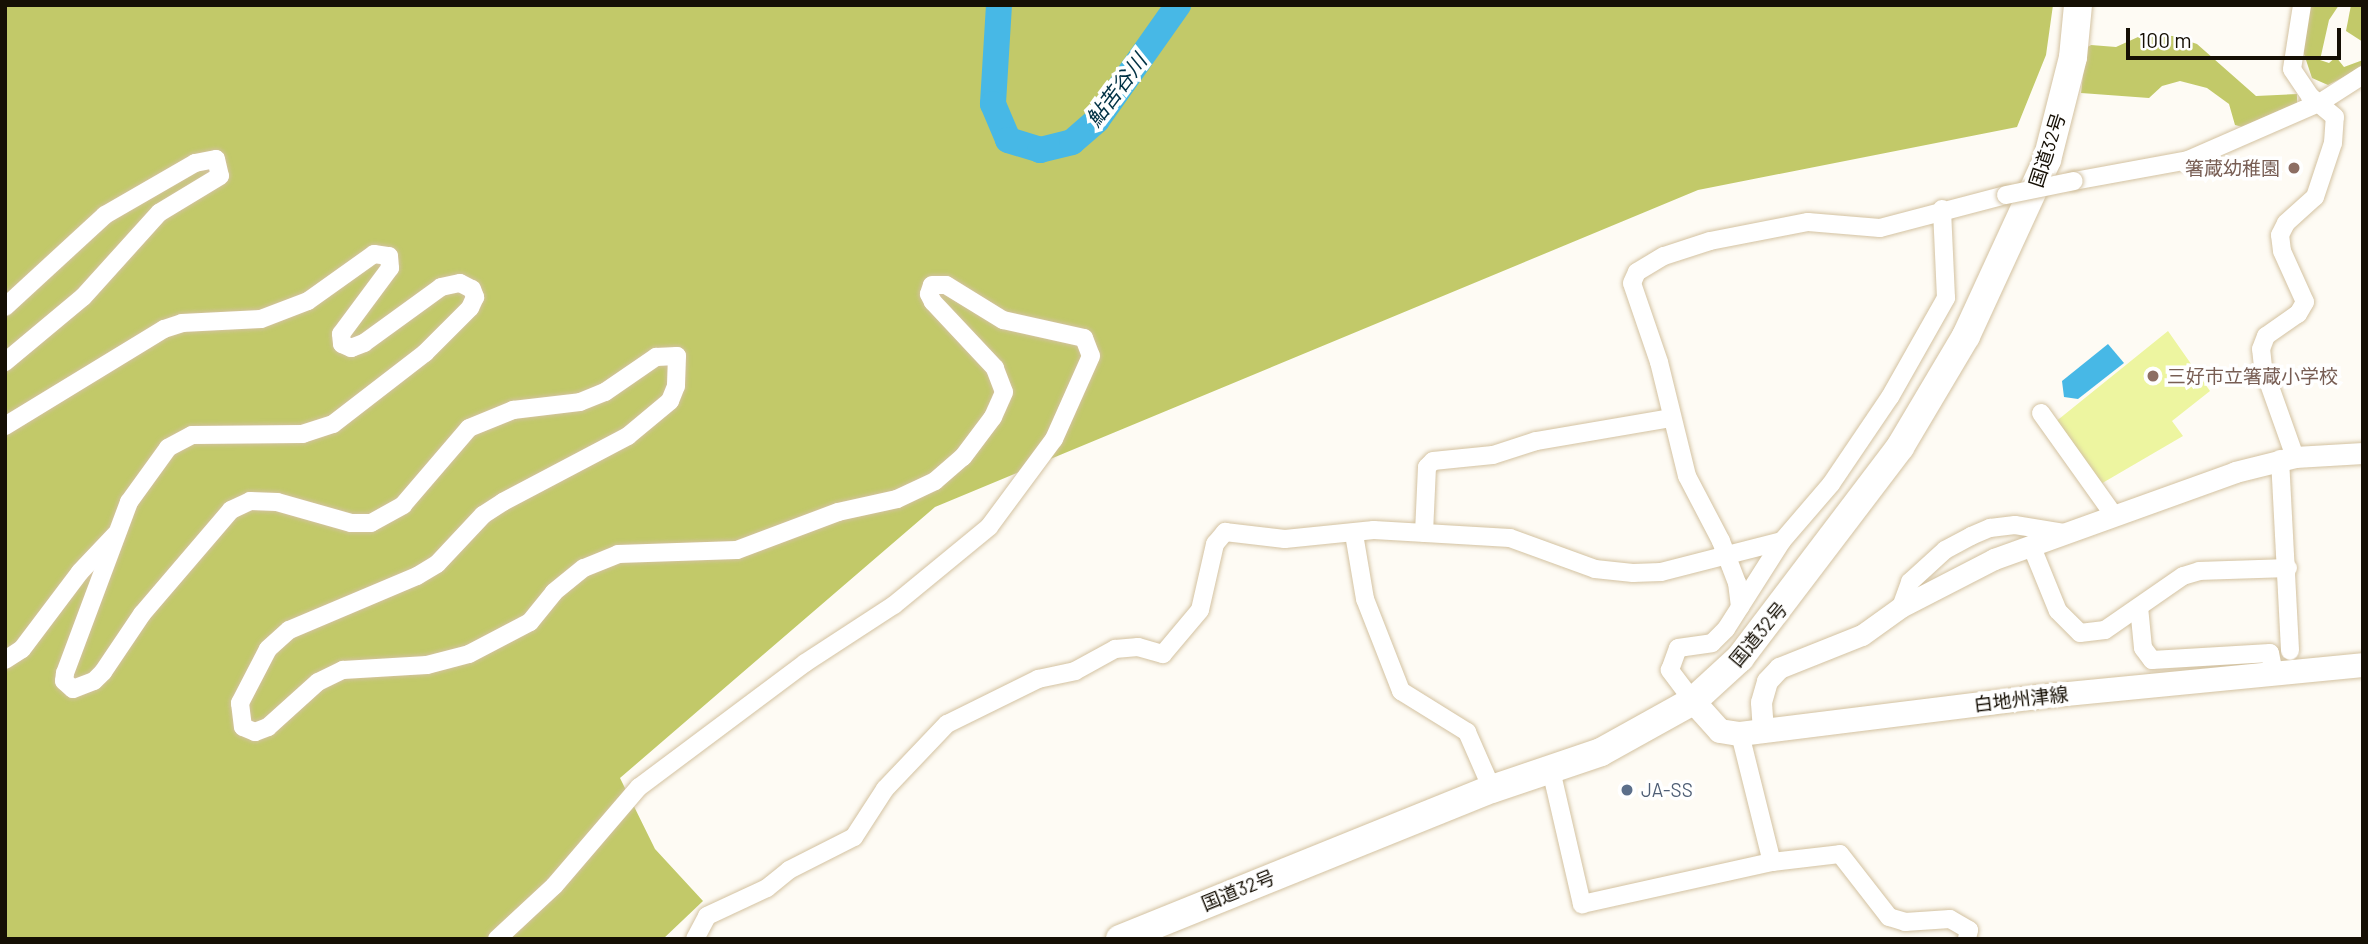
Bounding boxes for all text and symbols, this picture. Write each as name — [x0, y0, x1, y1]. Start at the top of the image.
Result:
scale bar — [2130, 14, 2345, 58]
text: 100 m — [2139, 27, 2192, 52]
water label: 鮎苦谷川 — [1081, 49, 1151, 131]
street label: 国道32号 — [2024, 110, 2070, 190]
place label: 箸蔵幼稚園 — [2185, 157, 2280, 179]
marker: 箸蔵幼稚園 — [2286, 160, 2302, 176]
place label: 三好市立箸蔵小学校 — [2167, 365, 2338, 387]
marker: 三好市立箸蔵小学校 — [2145, 368, 2161, 384]
street label: 国道32号 — [1725, 597, 1791, 671]
street label: 白地州津線 — [1972, 682, 2070, 716]
place label: JA-SS — [1641, 779, 1693, 801]
marker: JA-SS — [1619, 782, 1635, 798]
street label: 国道32号 — [1198, 865, 1278, 915]

